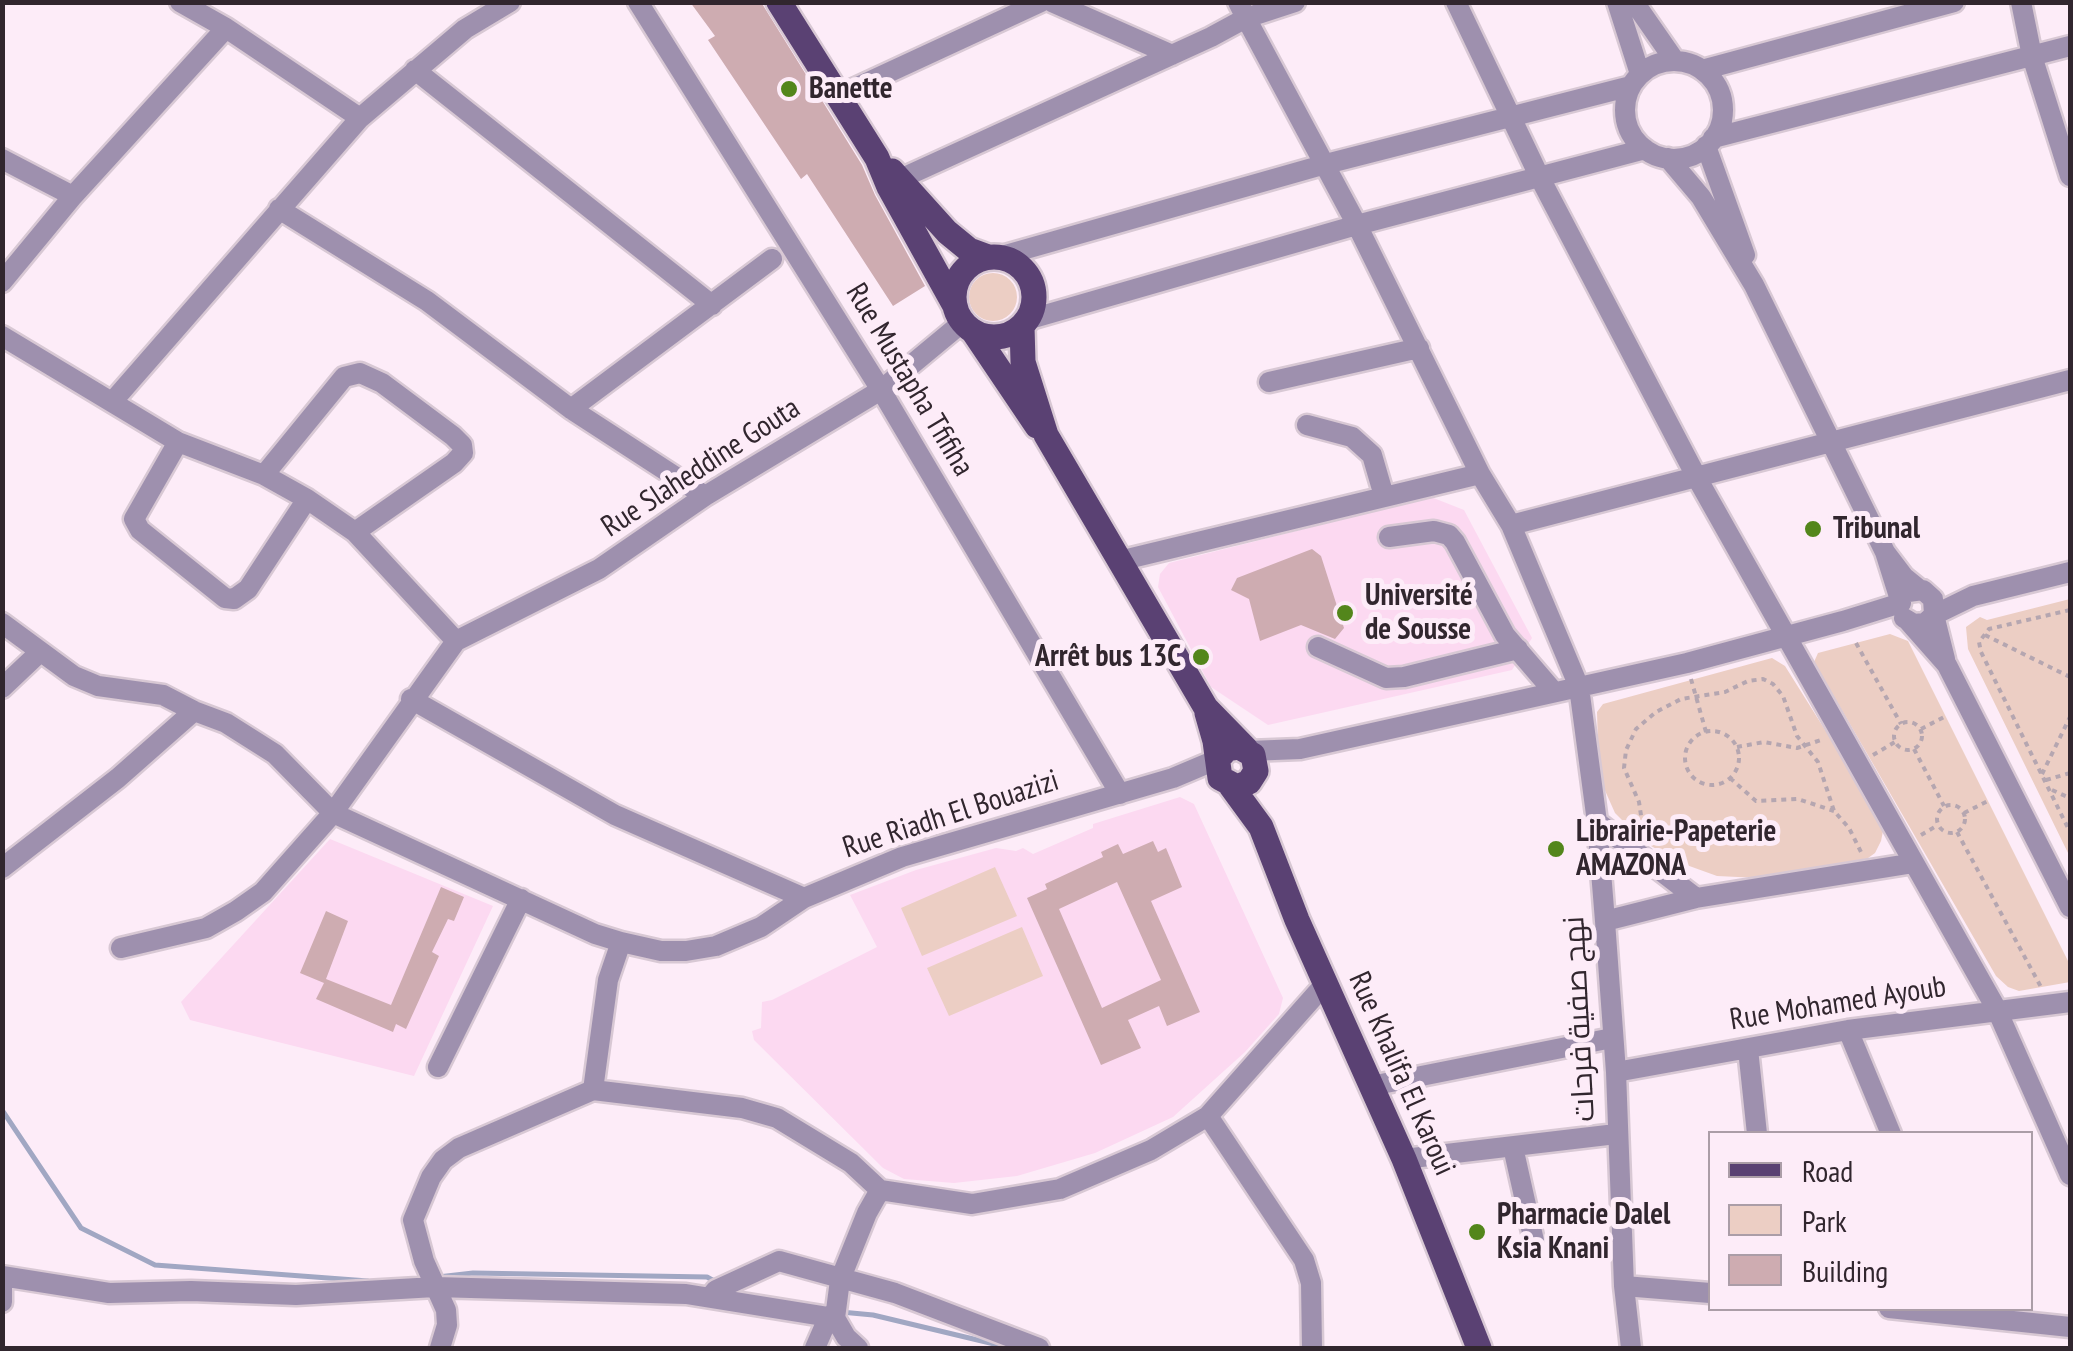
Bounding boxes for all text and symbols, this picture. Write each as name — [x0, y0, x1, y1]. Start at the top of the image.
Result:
place label: Banette — [809, 71, 893, 107]
marker: Banette — [778, 78, 800, 100]
street label: Rue Mustapha Tfifiha — [837, 277, 981, 483]
street label: Rue Slaheddine Gouta — [595, 391, 807, 545]
place label: Tribunal — [1833, 511, 1920, 547]
marker: Tribunal — [1802, 518, 1824, 540]
place label: Université de Sousse — [1365, 578, 1473, 648]
marker: Université de Sousse — [1334, 602, 1356, 624]
place label: Arrêt bus 13C — [1035, 639, 1181, 675]
marker: Arrêt bus 13C — [1190, 646, 1212, 668]
street label: Rue Riadh El Bouazizi — [839, 763, 1063, 867]
place label: Librairie-Papeterie AMAZONA — [1576, 814, 1776, 884]
marker: Librairie-Papeterie AMAZONA — [1545, 838, 1567, 860]
street label: نهج صفية فرحات — [1557, 915, 1603, 1123]
street label: Rue Khalifa El Karoui — [1340, 967, 1462, 1181]
street label: Rue Mohamed Ayoub — [1727, 969, 1949, 1039]
legend — [1708, 1131, 2033, 1311]
text: Road — [1802, 1151, 1853, 1190]
place label: Pharmacie Dalel Ksia Knani — [1497, 1197, 1670, 1268]
text: Park — [1802, 1201, 1847, 1240]
marker: Pharmacie Dalel Ksia Knani — [1466, 1221, 1488, 1243]
text: Building — [1802, 1251, 1888, 1290]

